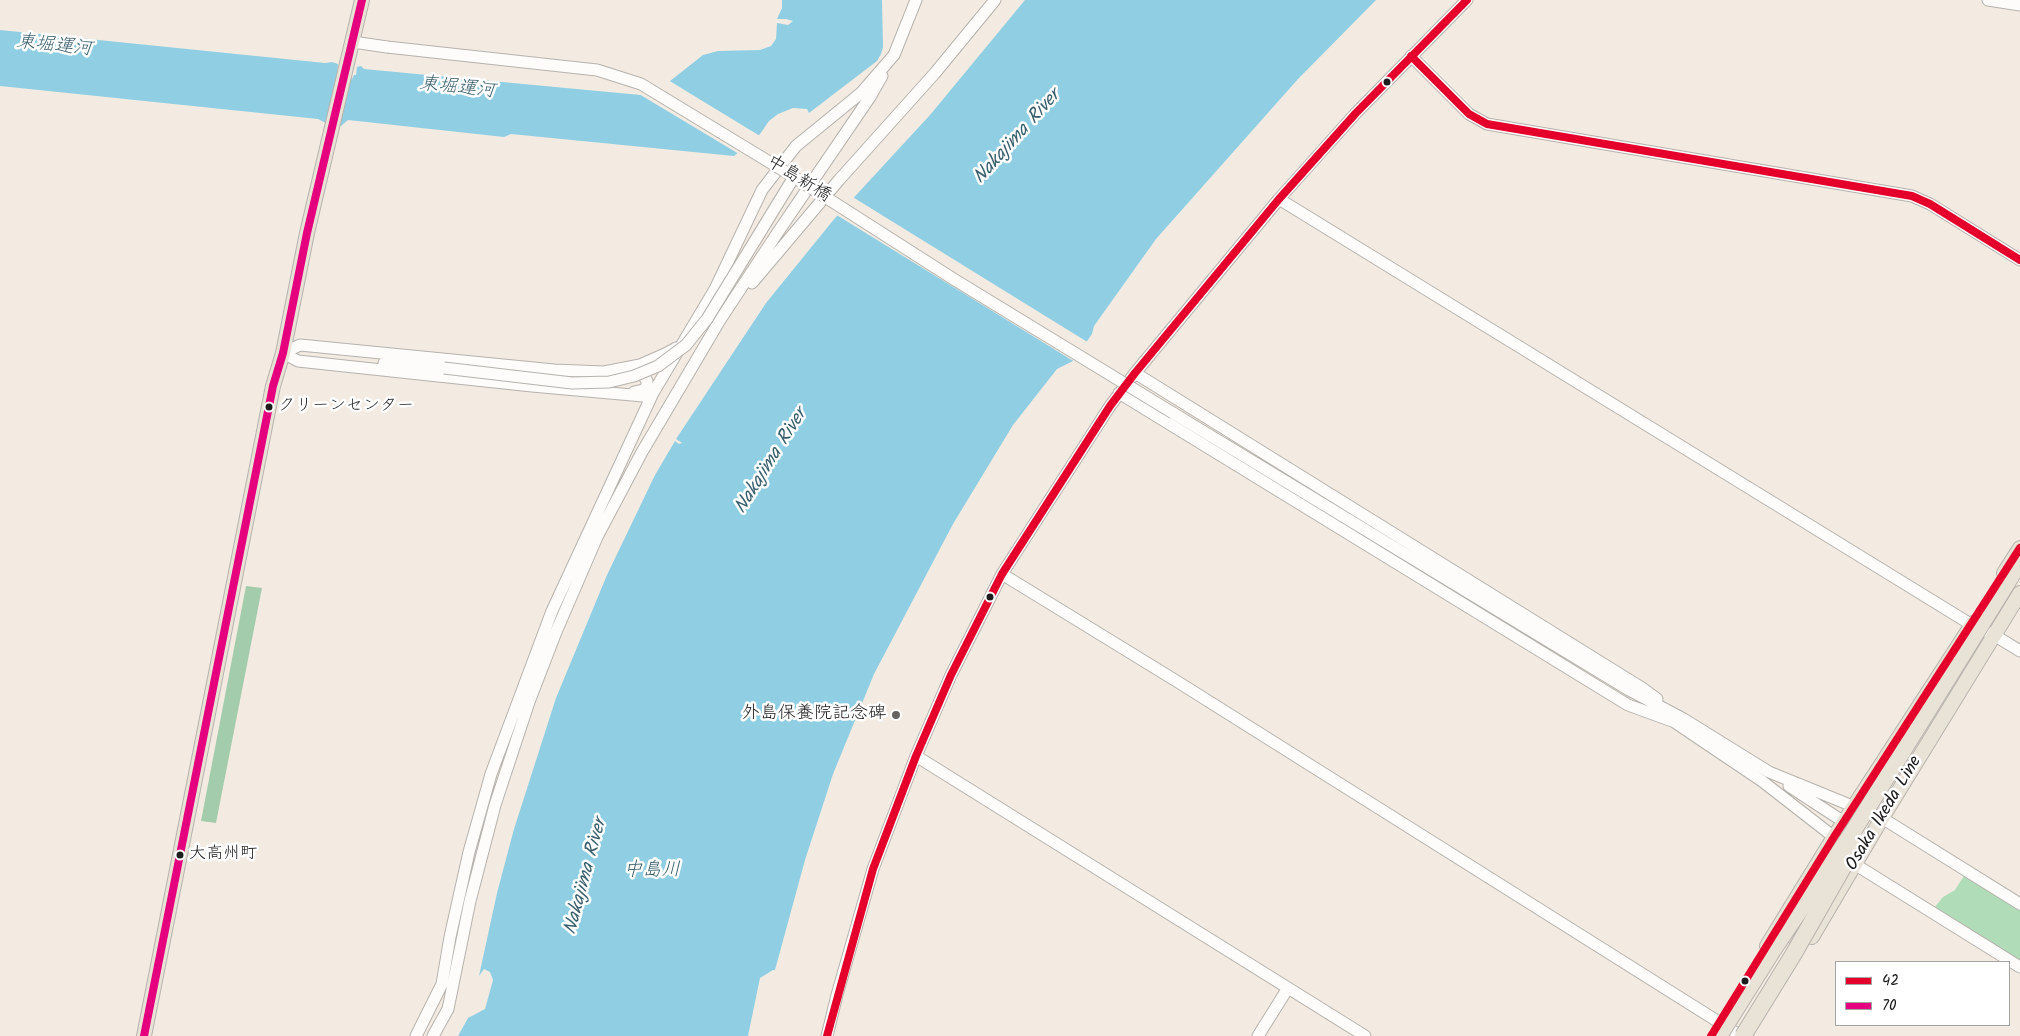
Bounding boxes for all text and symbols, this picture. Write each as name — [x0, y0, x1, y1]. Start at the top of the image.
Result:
water label: 東堀運河 — [15, 32, 93, 62]
water label: 東堀運河 — [418, 74, 496, 104]
unlabelled marker — [1382, 77, 1392, 87]
water label: Nakajima River — [970, 86, 1066, 190]
street label: 中島新橋 — [762, 152, 834, 208]
place label: クリーンセンター — [278, 397, 414, 417]
marker: クリーンセンター — [264, 402, 274, 412]
water label: Nakajima River — [731, 405, 813, 519]
unlabelled marker — [985, 592, 995, 602]
place label: 外島保養院記念碑 — [742, 704, 886, 726]
marker: 外島保養院記念碑 — [890, 709, 902, 721]
street label: Osaka Ikeda Line — [1842, 753, 1928, 875]
water label: Nakajima River — [561, 817, 613, 937]
place label: 大高州町 — [189, 845, 257, 865]
marker: 大高州町 — [175, 850, 185, 860]
water label: 中島川 — [624, 861, 680, 883]
legend — [1835, 961, 2010, 1026]
text: 42 — [1882, 969, 1899, 993]
unlabelled marker — [1740, 976, 1750, 986]
text: 70 — [1882, 994, 1896, 1018]

